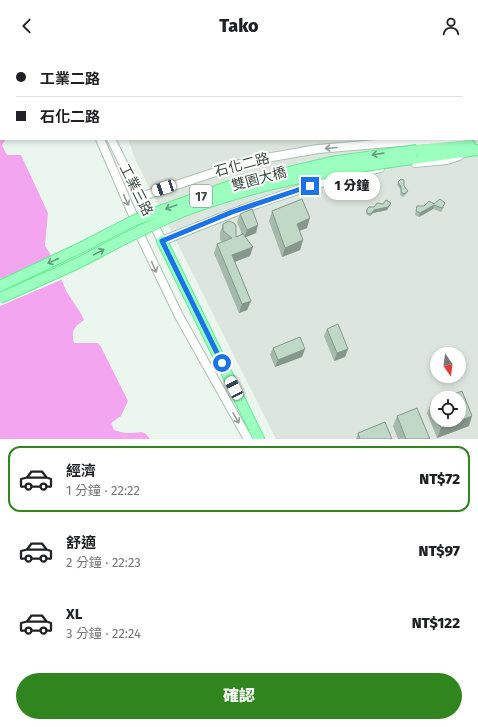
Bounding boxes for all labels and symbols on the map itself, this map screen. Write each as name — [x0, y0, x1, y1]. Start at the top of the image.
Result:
one-way arrow — [325, 144, 338, 151]
street label: 石化二路 — [213, 150, 271, 180]
one-way arrow — [372, 151, 385, 158]
street label: 工業三路 — [116, 161, 156, 219]
street label: 雙園大橋 — [230, 164, 288, 194]
callout: 1 分鐘 — [324, 172, 380, 200]
route end — [301, 177, 319, 195]
car — [151, 179, 177, 197]
road number: 17 — [190, 185, 212, 207]
one-way arrow — [123, 194, 131, 206]
one-way arrow — [165, 203, 177, 211]
one-way arrow — [92, 248, 104, 255]
one-way arrow — [47, 258, 59, 265]
one-way arrow — [151, 260, 158, 272]
north arrow — [430, 347, 466, 383]
route start — [213, 354, 231, 372]
car — [223, 375, 245, 401]
one-way arrow — [232, 412, 240, 424]

